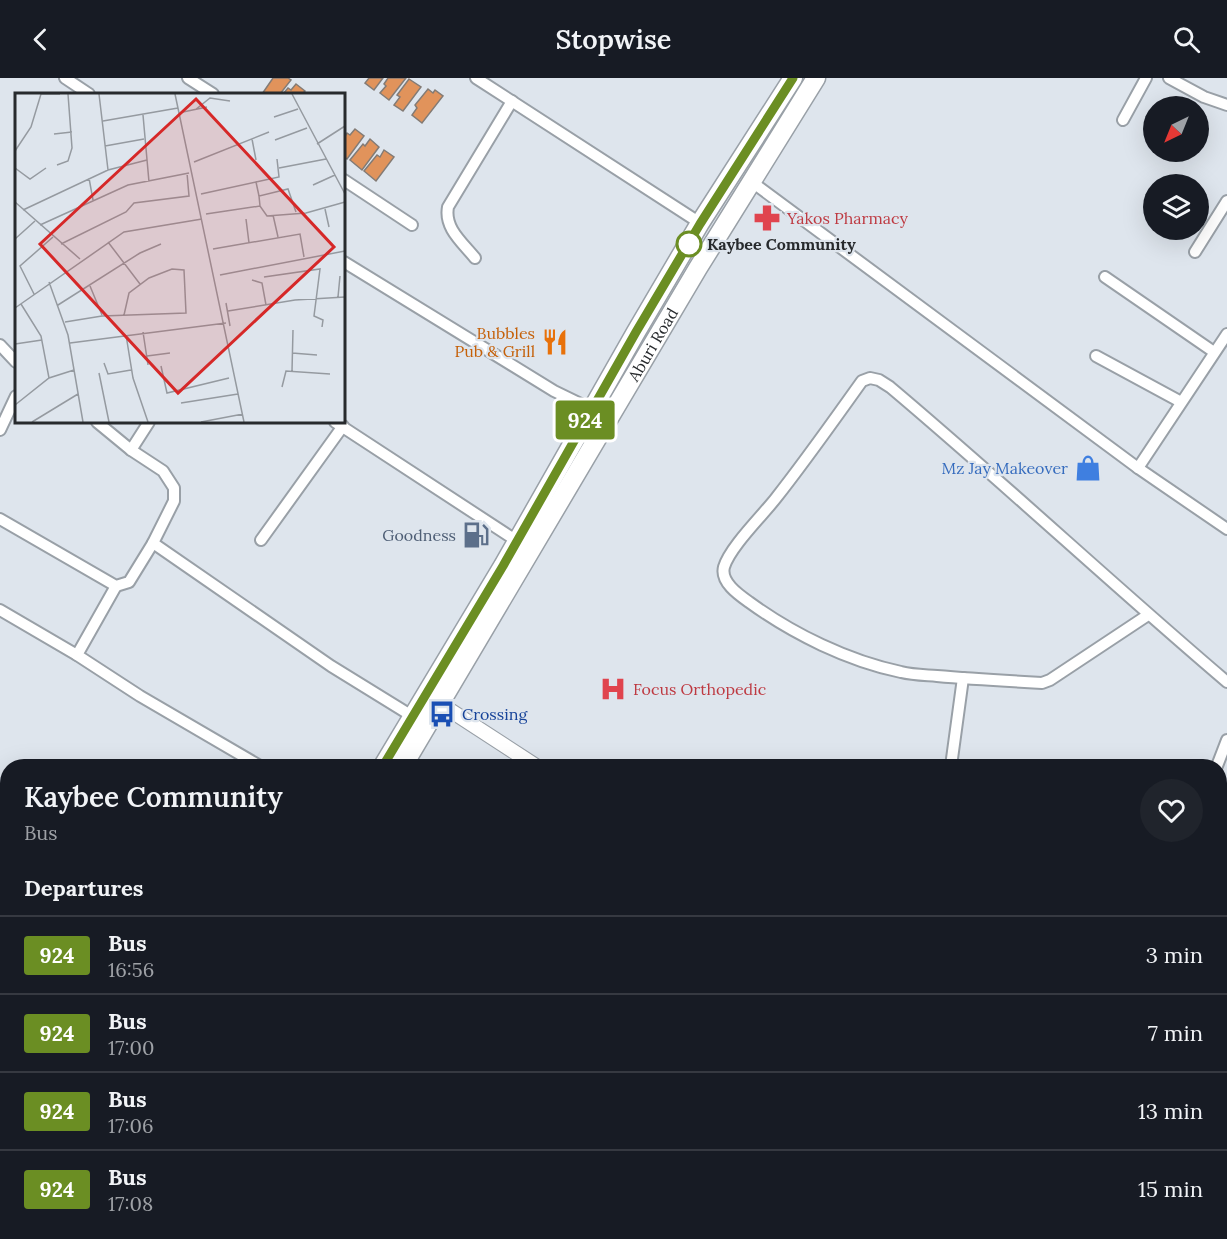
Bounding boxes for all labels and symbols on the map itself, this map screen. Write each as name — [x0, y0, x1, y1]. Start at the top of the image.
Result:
inset map — [15, 93, 345, 423]
north arrow — [1143, 96, 1209, 162]
pharmacy icon: Yakos Pharmacy — [752, 203, 782, 233]
place label: Yakos Pharmacy — [786, 208, 908, 228]
marker: Kaybee Community — [676, 231, 702, 257]
place label: Kaybee Community — [707, 234, 856, 254]
street label: Aburi Road — [623, 304, 682, 386]
place label: Bubbles Pub & Grill — [455, 323, 535, 361]
restaurant icon: Bubbles Pub & Grill — [540, 327, 570, 357]
line badge: 924 — [550, 400, 620, 440]
shop icon: Mz Jay Makeover — [1073, 453, 1103, 483]
place label: Mz Jay Makeover — [942, 458, 1068, 478]
fuel station icon: Goodness — [461, 520, 491, 550]
place label: Goodness — [382, 525, 456, 545]
hospital icon: Focus Orthopedic — [598, 674, 628, 704]
place label: Focus Orthopedic — [633, 679, 766, 699]
bus stop icon: Crossing — [427, 699, 457, 729]
place label: Crossing — [462, 704, 528, 724]

